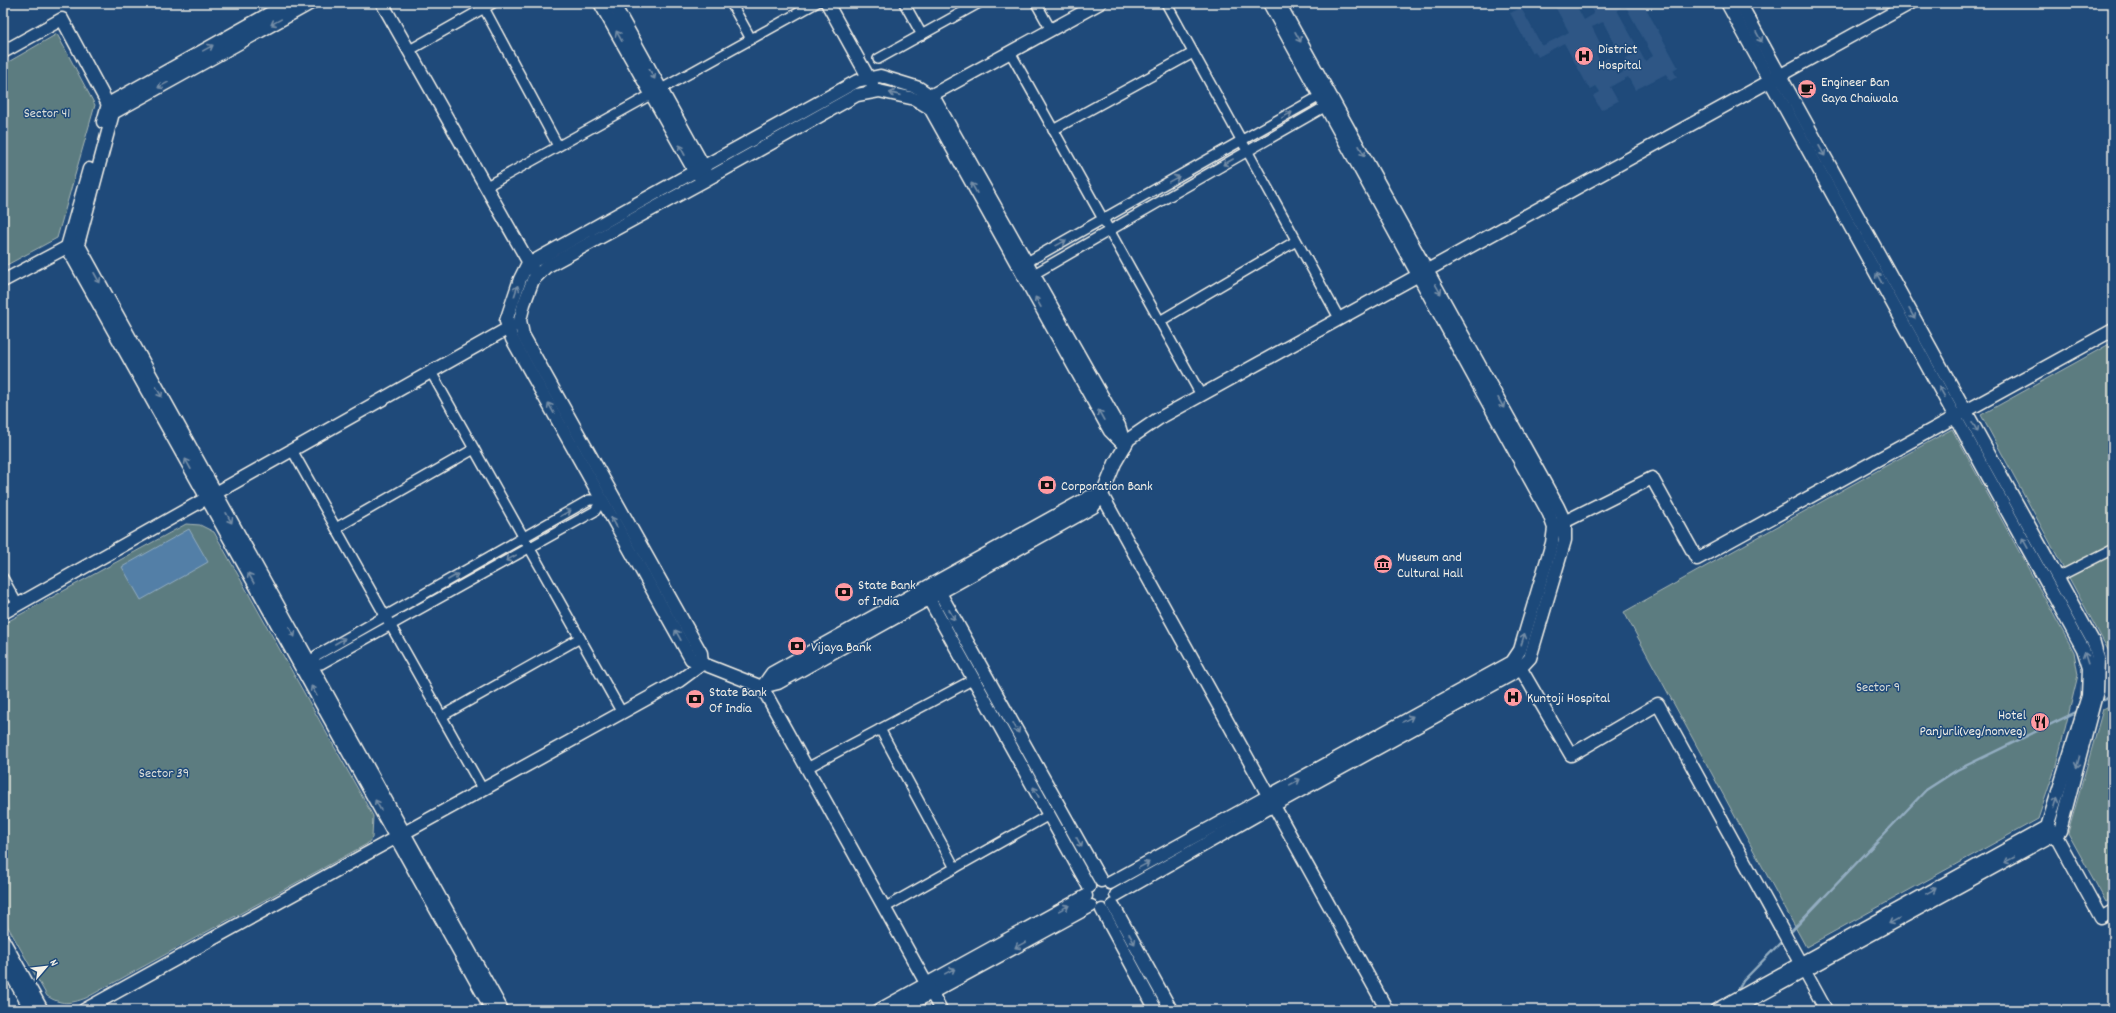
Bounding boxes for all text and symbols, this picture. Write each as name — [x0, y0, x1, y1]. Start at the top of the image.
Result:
one-way arrow — [271, 19, 283, 26]
one-way arrow — [614, 30, 622, 42]
one-way arrow — [1295, 31, 1303, 43]
one-way arrow — [1756, 31, 1763, 43]
place label: District Hospital — [1598, 40, 1642, 76]
one-way arrow — [202, 44, 214, 51]
hospital icon: District Hospital — [1573, 45, 1595, 67]
one-way arrow — [649, 68, 657, 80]
place label: Engineer Ban Gaya Chaiwala — [1821, 73, 1898, 109]
cafe icon: Engineer Ban Gaya Chaiwala — [1796, 78, 1818, 100]
one-way arrow — [157, 82, 169, 89]
one-way arrow — [889, 90, 902, 98]
park label: Sector 41 — [24, 104, 70, 124]
one-way arrow — [1281, 111, 1293, 119]
one-way arrow — [678, 144, 685, 156]
one-way arrow — [1358, 144, 1366, 156]
one-way arrow — [1818, 145, 1826, 157]
one-way arrow — [1222, 158, 1234, 166]
one-way arrow — [1168, 175, 1180, 183]
one-way arrow — [970, 183, 978, 195]
one-way arrow — [1055, 239, 1067, 246]
one-way arrow — [93, 272, 101, 284]
one-way arrow — [1875, 273, 1882, 285]
one-way arrow — [1435, 283, 1443, 295]
one-way arrow — [513, 284, 520, 297]
one-way arrow — [1033, 296, 1041, 308]
one-way arrow — [1908, 308, 1916, 320]
one-way arrow — [156, 386, 164, 398]
one-way arrow — [1937, 386, 1945, 398]
one-way arrow — [1497, 397, 1505, 409]
one-way arrow — [546, 402, 554, 414]
one-way arrow — [1097, 410, 1105, 422]
one-way arrow — [1971, 421, 1979, 433]
one-way arrow — [183, 458, 191, 470]
bank icon: Corporation Bank — [1036, 474, 1058, 496]
place label: Corporation Bank — [1061, 477, 1153, 497]
one-way arrow — [560, 508, 572, 516]
one-way arrow — [226, 512, 233, 524]
one-way arrow — [610, 516, 618, 528]
one-way arrow — [2020, 537, 2028, 549]
place label: Museum and Cultural Hall — [1397, 548, 1464, 584]
museum icon: Museum and Cultural Hall — [1372, 553, 1394, 575]
one-way arrow — [505, 554, 517, 562]
one-way arrow — [246, 572, 254, 584]
one-way arrow — [447, 573, 459, 580]
place label: State Bank of India — [858, 576, 916, 612]
bank icon: State Bank of India — [833, 581, 855, 603]
one-way arrow — [949, 609, 957, 621]
one-way arrow — [289, 626, 296, 638]
one-way arrow — [674, 629, 681, 641]
one-way arrow — [1520, 632, 1527, 645]
bank icon: Vijaya Bank — [786, 635, 808, 657]
one-way arrow — [334, 637, 346, 645]
place label: Vijaya Bank — [811, 638, 872, 658]
one-way arrow — [2082, 651, 2089, 664]
park label: Sector 9 — [1856, 678, 1900, 698]
place label: State Bank Of India — [709, 683, 767, 719]
one-way arrow — [310, 685, 318, 697]
hospital icon: Kuntoji Hospital — [1502, 686, 1524, 708]
bank icon: State Bank Of India — [684, 688, 706, 710]
place label: Kuntoji Hospital — [1527, 689, 1611, 709]
place label: Hotel Panjurli(veg/nonveg) — [1919, 706, 2027, 742]
restaurant icon: Hotel Panjurli(veg/nonveg) — [2029, 711, 2051, 733]
one-way arrow — [1402, 714, 1414, 722]
one-way arrow — [1012, 722, 1020, 734]
one-way arrow — [2074, 755, 2081, 768]
park label: Sector 39 — [139, 764, 189, 784]
one-way arrow — [1289, 777, 1301, 785]
one-way arrow — [1032, 786, 1040, 798]
one-way arrow — [2053, 797, 2060, 810]
one-way arrow — [373, 799, 381, 811]
one-way arrow — [1076, 836, 1084, 848]
one-way arrow — [2003, 856, 2015, 864]
one-way arrow — [1138, 860, 1150, 868]
one-way arrow — [1925, 886, 1937, 894]
one-way arrow — [1058, 904, 1070, 911]
one-way arrow — [1888, 918, 1900, 926]
one-way arrow — [1128, 933, 1136, 945]
one-way arrow — [1014, 942, 1026, 949]
north arrow — [26, 947, 66, 987]
text: N — [45, 957, 62, 970]
one-way arrow — [944, 966, 956, 974]

